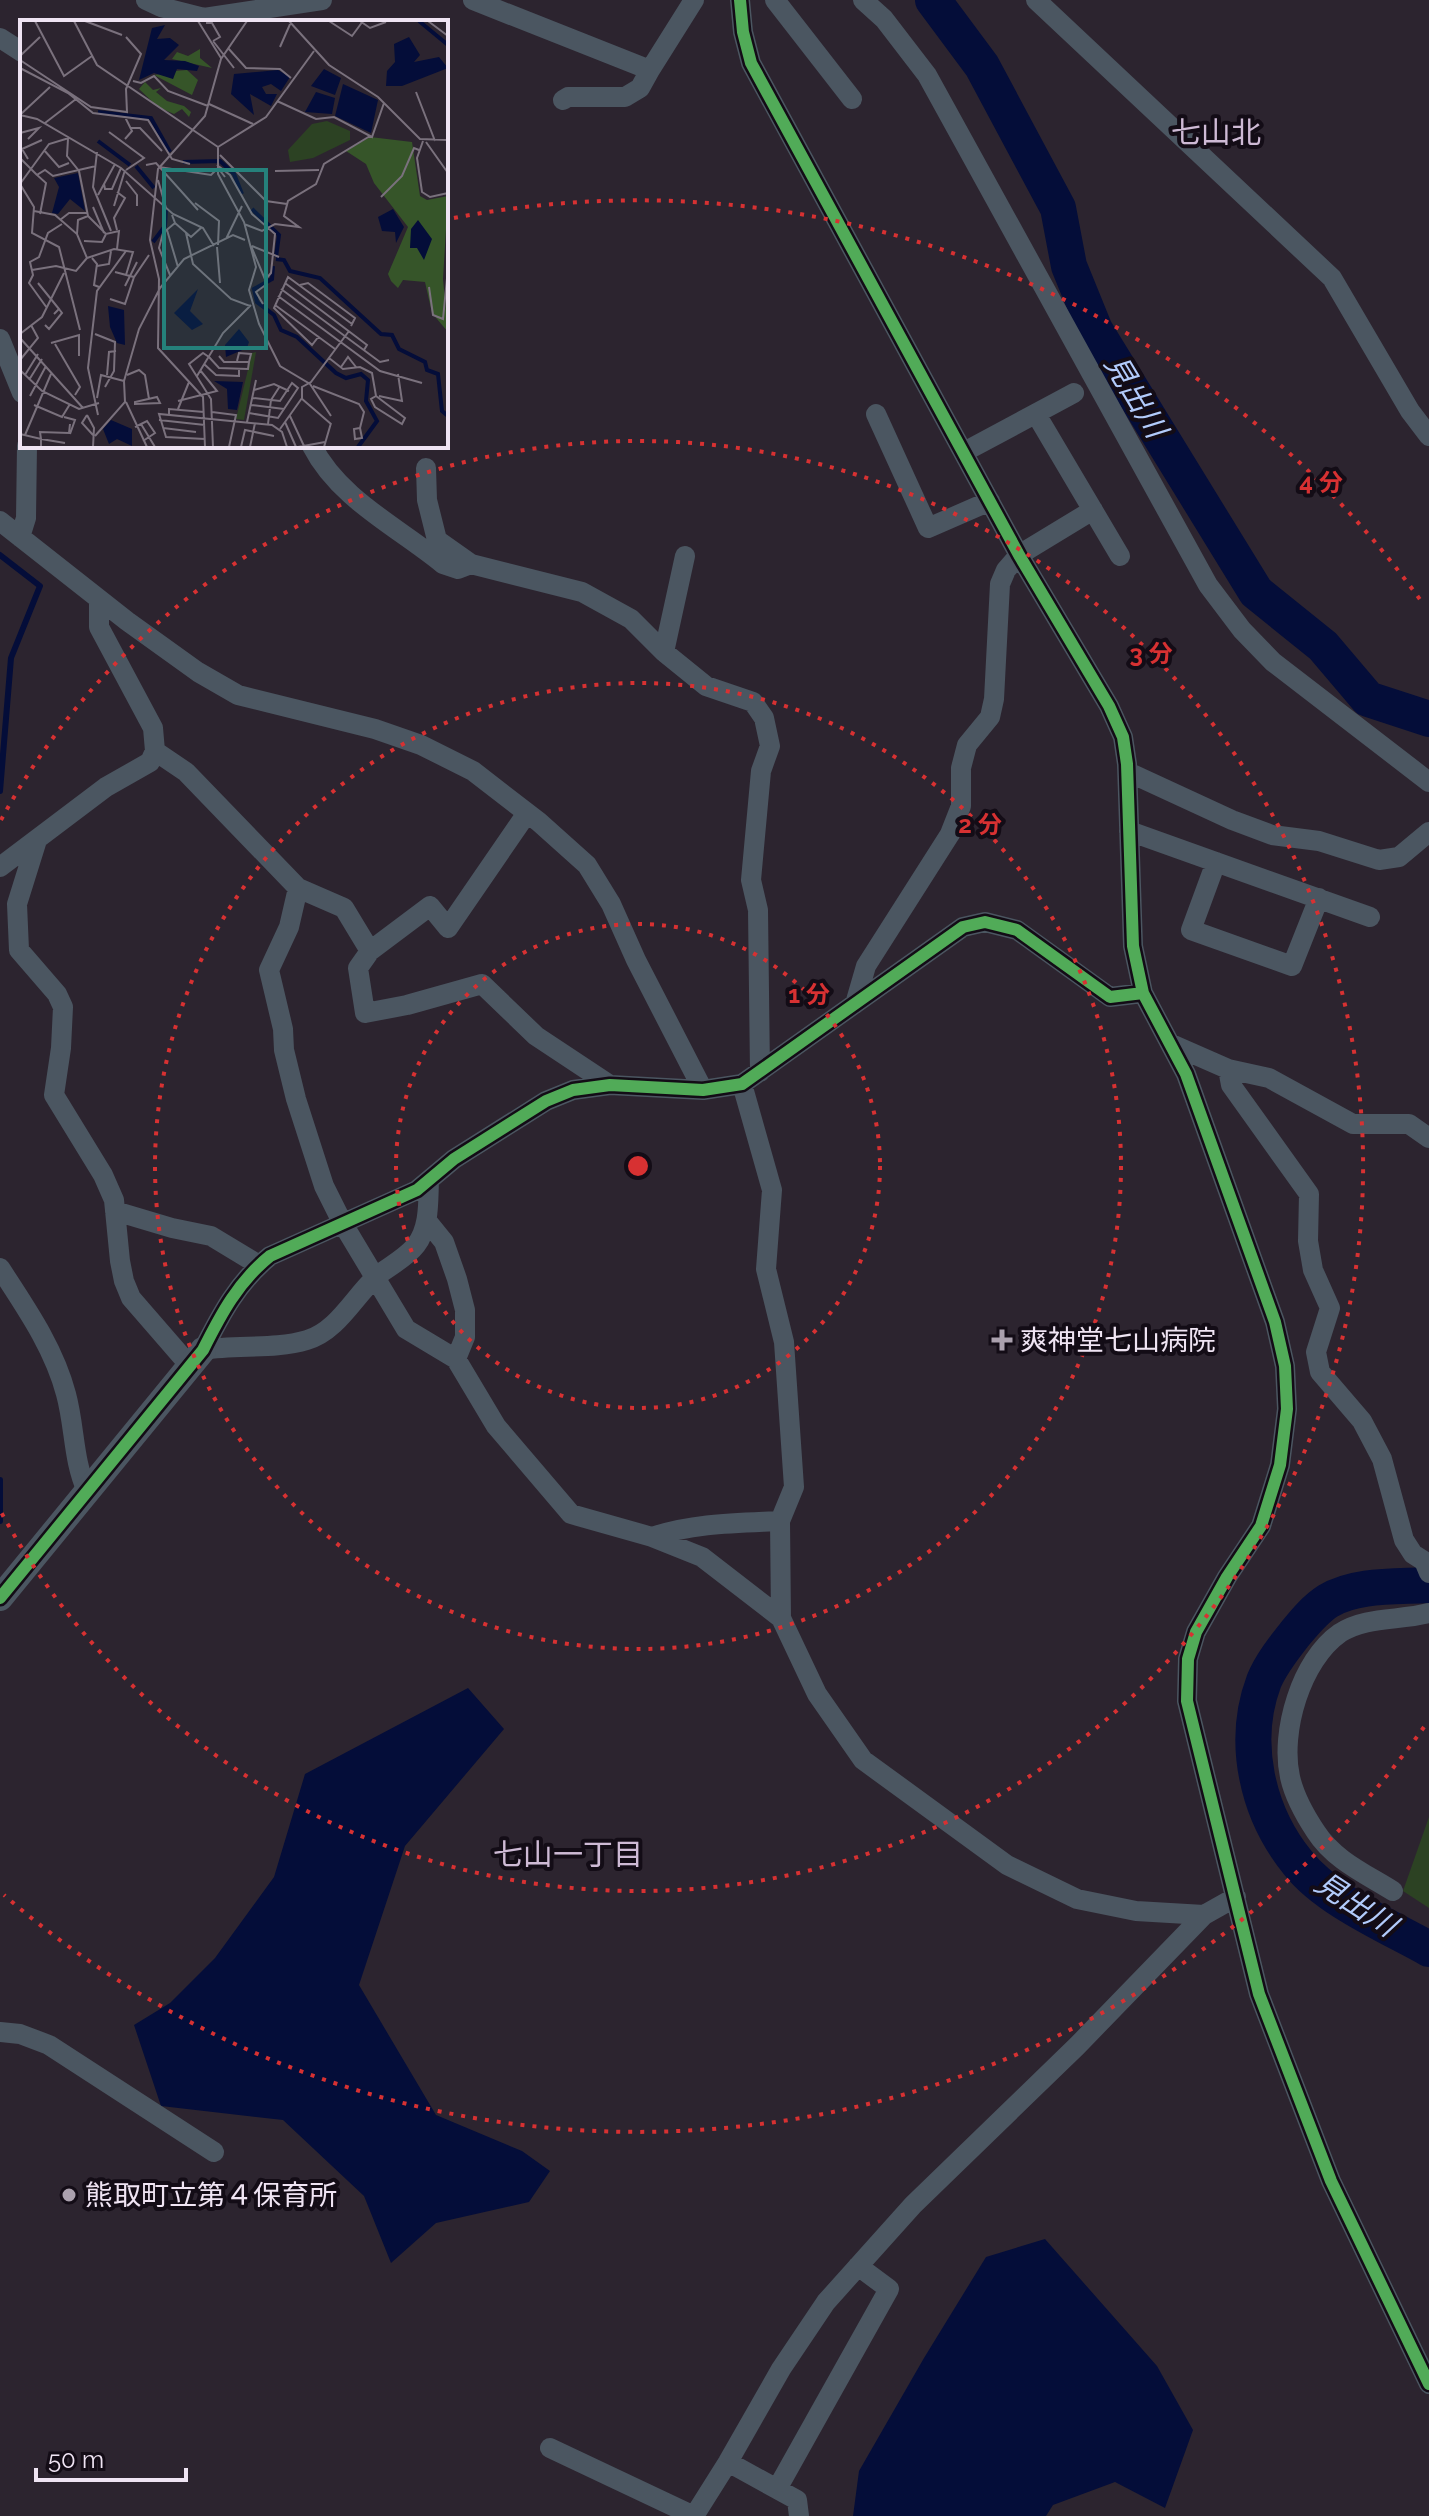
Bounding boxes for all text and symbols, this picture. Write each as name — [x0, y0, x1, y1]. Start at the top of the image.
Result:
inset map — [20, 20, 448, 448]
district label: 七山北 — [1171, 115, 1261, 150]
water label: 見出川 — [1098, 348, 1176, 446]
text: 4 分 — [1299, 468, 1343, 497]
text: 3 分 — [1129, 639, 1173, 668]
text: 2 分 — [958, 810, 1002, 839]
text: 1 分 — [788, 980, 830, 1009]
centre of rings — [624, 1152, 652, 1180]
place label: 爽神堂七山病院 — [1020, 1324, 1216, 1357]
marker: 爽神堂七山病院 — [991, 1329, 1013, 1351]
district label: 七山一丁目 — [493, 1837, 643, 1872]
water label: 見出川 — [1309, 1865, 1406, 1945]
place label: 熊取町立第４保育所 — [85, 2179, 337, 2212]
marker: 熊取町立第４保育所 — [60, 2186, 78, 2204]
scale bar — [36, 2432, 186, 2482]
text: 50 m — [48, 2445, 104, 2474]

